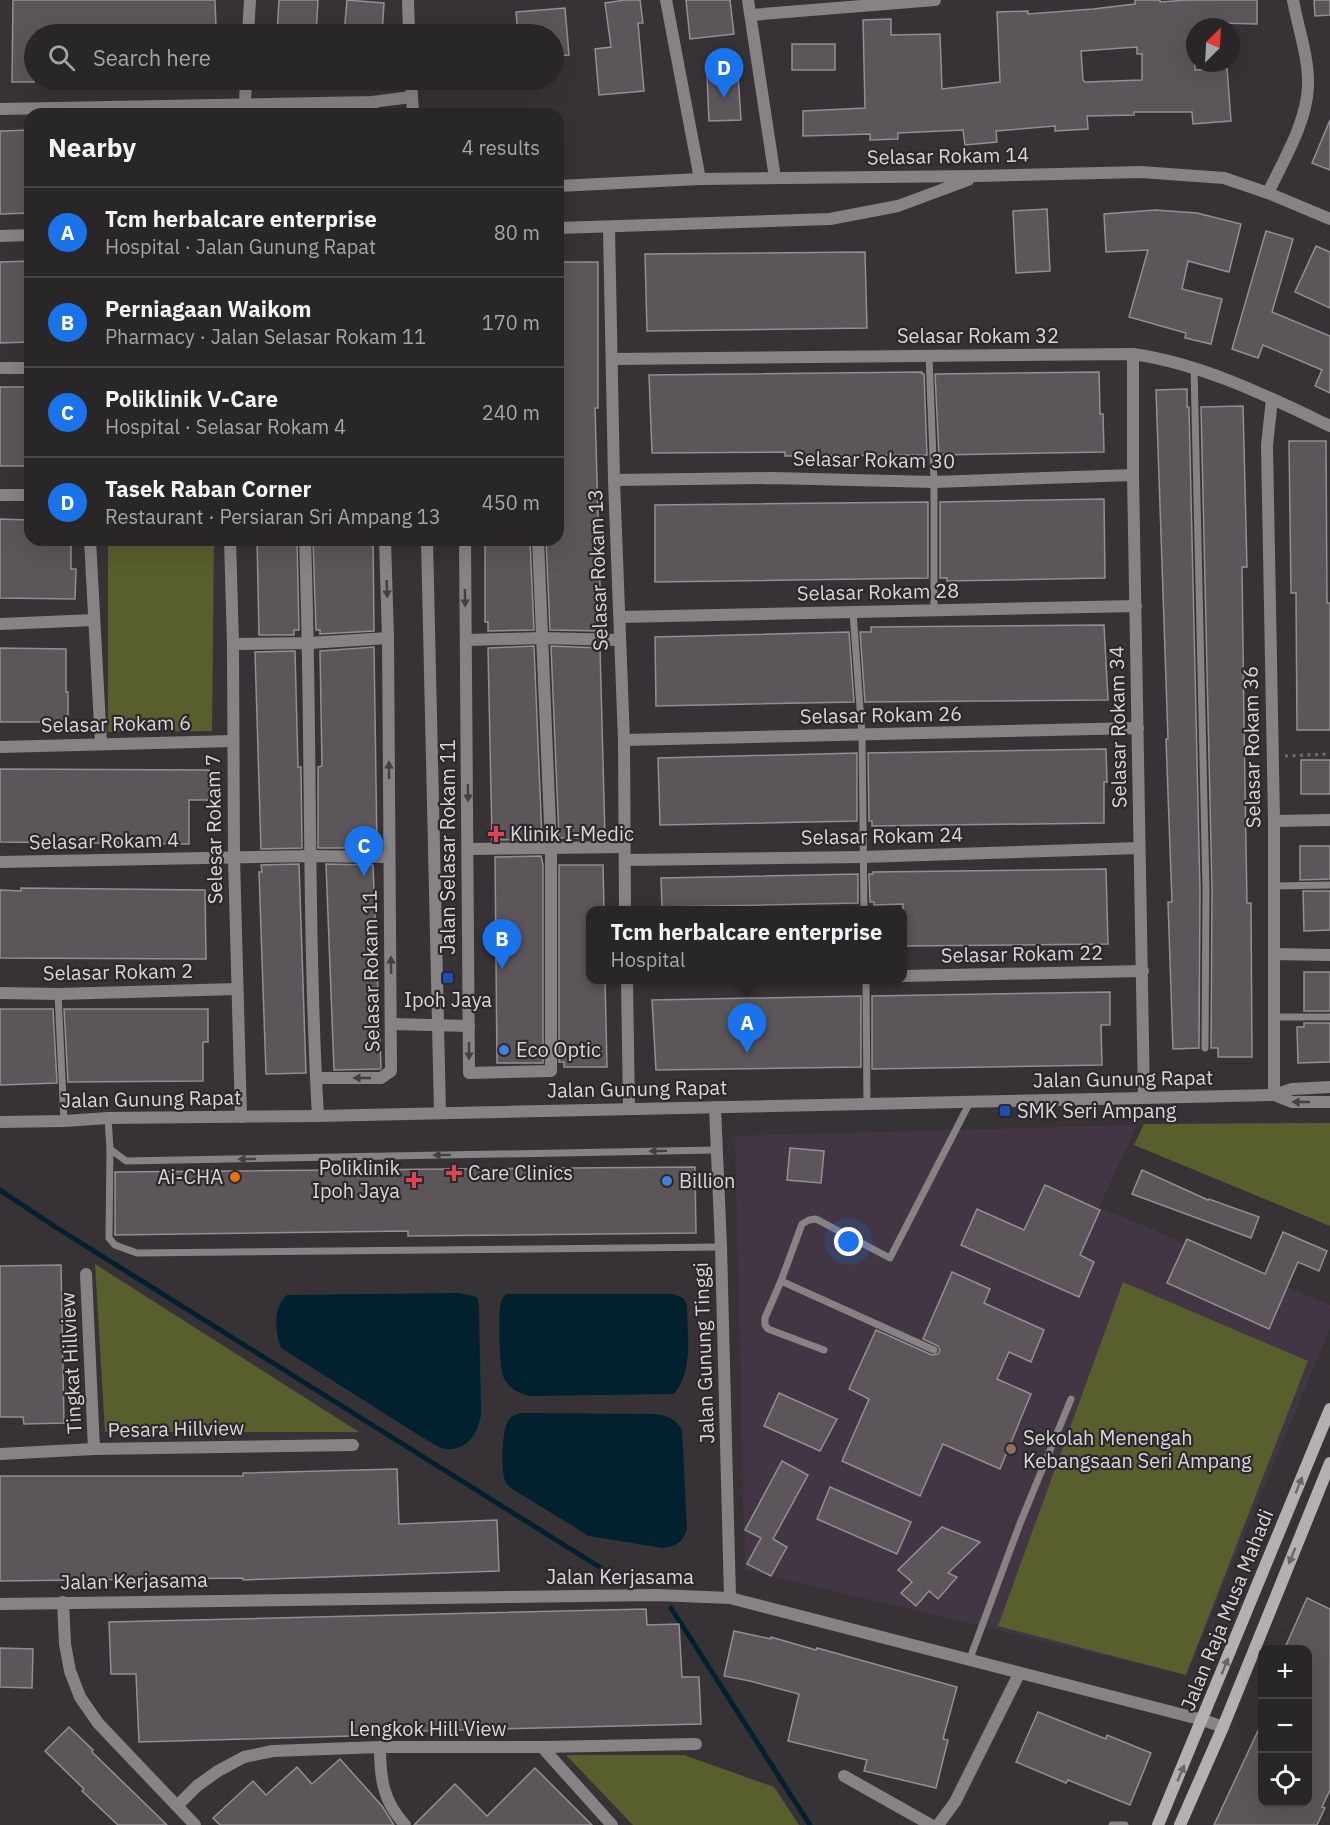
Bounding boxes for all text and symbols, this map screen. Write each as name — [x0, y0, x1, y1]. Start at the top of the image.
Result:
north arrow — [1186, 18, 1240, 72]
search box — [24, 24, 564, 90]
icon: search — [45, 41, 78, 74]
text: Search here — [93, 43, 211, 72]
pin: D — [704, 48, 744, 98]
text: Nearby — [48, 130, 136, 164]
text: 4 results — [462, 134, 540, 161]
street label: Selasar Rokam 14 — [867, 141, 1029, 170]
text: Tcm herbalcare enterprise — [105, 204, 377, 233]
text: A — [61, 219, 74, 246]
text: 80 m — [494, 219, 540, 246]
text: Hospital · Jalan Gunung Rapat — [105, 233, 376, 260]
text: Perniagaan Waikom — [105, 294, 311, 323]
text: B — [61, 309, 74, 336]
text: 170 m — [482, 309, 540, 336]
street label: Selasar Rokam 32 — [897, 322, 1059, 349]
text: Pharmacy · Jalan Selasar Rokam 11 — [105, 323, 426, 350]
text: Poliklinik V-Care — [105, 384, 278, 413]
text: C — [61, 399, 74, 426]
text: 240 m — [482, 399, 540, 426]
text: Hospital · Selasar Rokam 4 — [105, 413, 346, 440]
street label: Selasar Rokam 30 — [793, 445, 955, 474]
text: Tasek Raban Corner — [105, 474, 311, 503]
street label: Selasar Rokam 13 — [581, 488, 614, 652]
text: D — [61, 489, 74, 516]
text: 450 m — [482, 489, 540, 516]
text: Restaurant · Persiaran Sri Ampang 13 — [105, 503, 441, 530]
street label: Selasar Rokam 28 — [797, 577, 959, 606]
one-way arrow — [382, 580, 392, 599]
one-way arrow — [461, 589, 470, 608]
street label: Selasar Rokam 34 — [1103, 646, 1132, 808]
street label: Selasar Rokam 36 — [1237, 666, 1266, 828]
street label: Selasar Rokam 26 — [800, 700, 962, 729]
street label: Selasar Rokam 6 — [41, 709, 191, 738]
street label: Jalan Selasar Rokam 11 — [434, 739, 461, 955]
street label: Selesar Rokam 7 — [199, 754, 228, 904]
one-way arrow — [384, 761, 394, 780]
one-way arrow — [463, 784, 473, 803]
place label: Klinik I-Medic — [510, 820, 634, 847]
street label: Selasar Rokam 24 — [801, 821, 963, 850]
marker: Klinik I-Medic — [487, 825, 505, 843]
street label: Selasar Rokam 4 — [29, 826, 179, 855]
pin: C — [344, 826, 384, 876]
street label: Selasar Rokam 11 — [356, 890, 385, 1052]
popup — [586, 906, 907, 984]
text: Tcm herbalcare enterprise — [611, 917, 882, 946]
pin: B — [482, 920, 522, 969]
street label: Selasar Rokam 22 — [941, 939, 1103, 968]
text: Hospital — [611, 946, 685, 973]
one-way arrow — [386, 956, 396, 975]
street label: Selasar Rokam 2 — [43, 957, 193, 986]
marker: Ipoh Jaya — [441, 971, 455, 985]
place label: Ipoh Jaya — [404, 986, 492, 1013]
pin: A — [728, 1004, 766, 1053]
place label: Eco Optic — [516, 1036, 601, 1063]
one-way arrow — [464, 1042, 474, 1061]
marker: Eco Optic — [497, 1043, 511, 1057]
street label: Jalan Gunung Rapat — [1033, 1063, 1213, 1094]
one-way arrow — [352, 1073, 371, 1083]
street label: Jalan Gunung Rapat — [547, 1073, 727, 1104]
street label: Jalan Gunung Rapat — [61, 1083, 241, 1114]
place label: SMK Seri Ampang — [1017, 1097, 1177, 1124]
one-way arrow — [1292, 1097, 1311, 1107]
marker: SMK Seri Ampang — [998, 1104, 1012, 1118]
one-way arrow — [648, 1147, 667, 1156]
one-way arrow — [432, 1150, 451, 1160]
one-way arrow — [238, 1154, 257, 1164]
place label: Poliklinik Ipoh Jaya — [312, 1154, 400, 1204]
place label: Care Clinics — [468, 1159, 573, 1186]
place label: Ai-CHA — [158, 1163, 223, 1190]
marker: Care Clinics — [445, 1164, 463, 1182]
place label: Billion — [679, 1167, 735, 1194]
marker: Ai-CHA — [228, 1170, 242, 1184]
marker: Poliklinik Ipoh Jaya — [405, 1171, 423, 1189]
marker: Billion — [660, 1174, 674, 1188]
your location — [834, 1227, 863, 1256]
street label: Jalan Gunung Tinggi — [687, 1262, 720, 1444]
street label: Tingkat Hillview — [53, 1291, 88, 1435]
street label: Pesara Hillview — [107, 1414, 245, 1443]
place label: Sekolah Menengah Kebangsaan Seri Ampang — [1023, 1424, 1252, 1474]
marker: Sekolah Menengah Kebangsaan Seri Ampang — [1004, 1442, 1018, 1456]
one-way arrow — [1294, 1476, 1304, 1494]
street label: Jalan Raja Musa Mahadi — [1174, 1505, 1279, 1715]
one-way arrow — [1287, 1547, 1296, 1565]
street label: Jalan Kerjasama — [546, 1563, 694, 1590]
street label: Jalan Kerjasama — [60, 1566, 208, 1595]
map controls — [1258, 1645, 1312, 1807]
button: + — [1258, 1645, 1312, 1699]
one-way arrow — [1221, 1657, 1230, 1675]
button: − — [1258, 1699, 1312, 1753]
street label: Lengkok Hill View — [349, 1715, 507, 1742]
button: locate — [1258, 1753, 1312, 1807]
one-way arrow — [1176, 1764, 1185, 1781]

